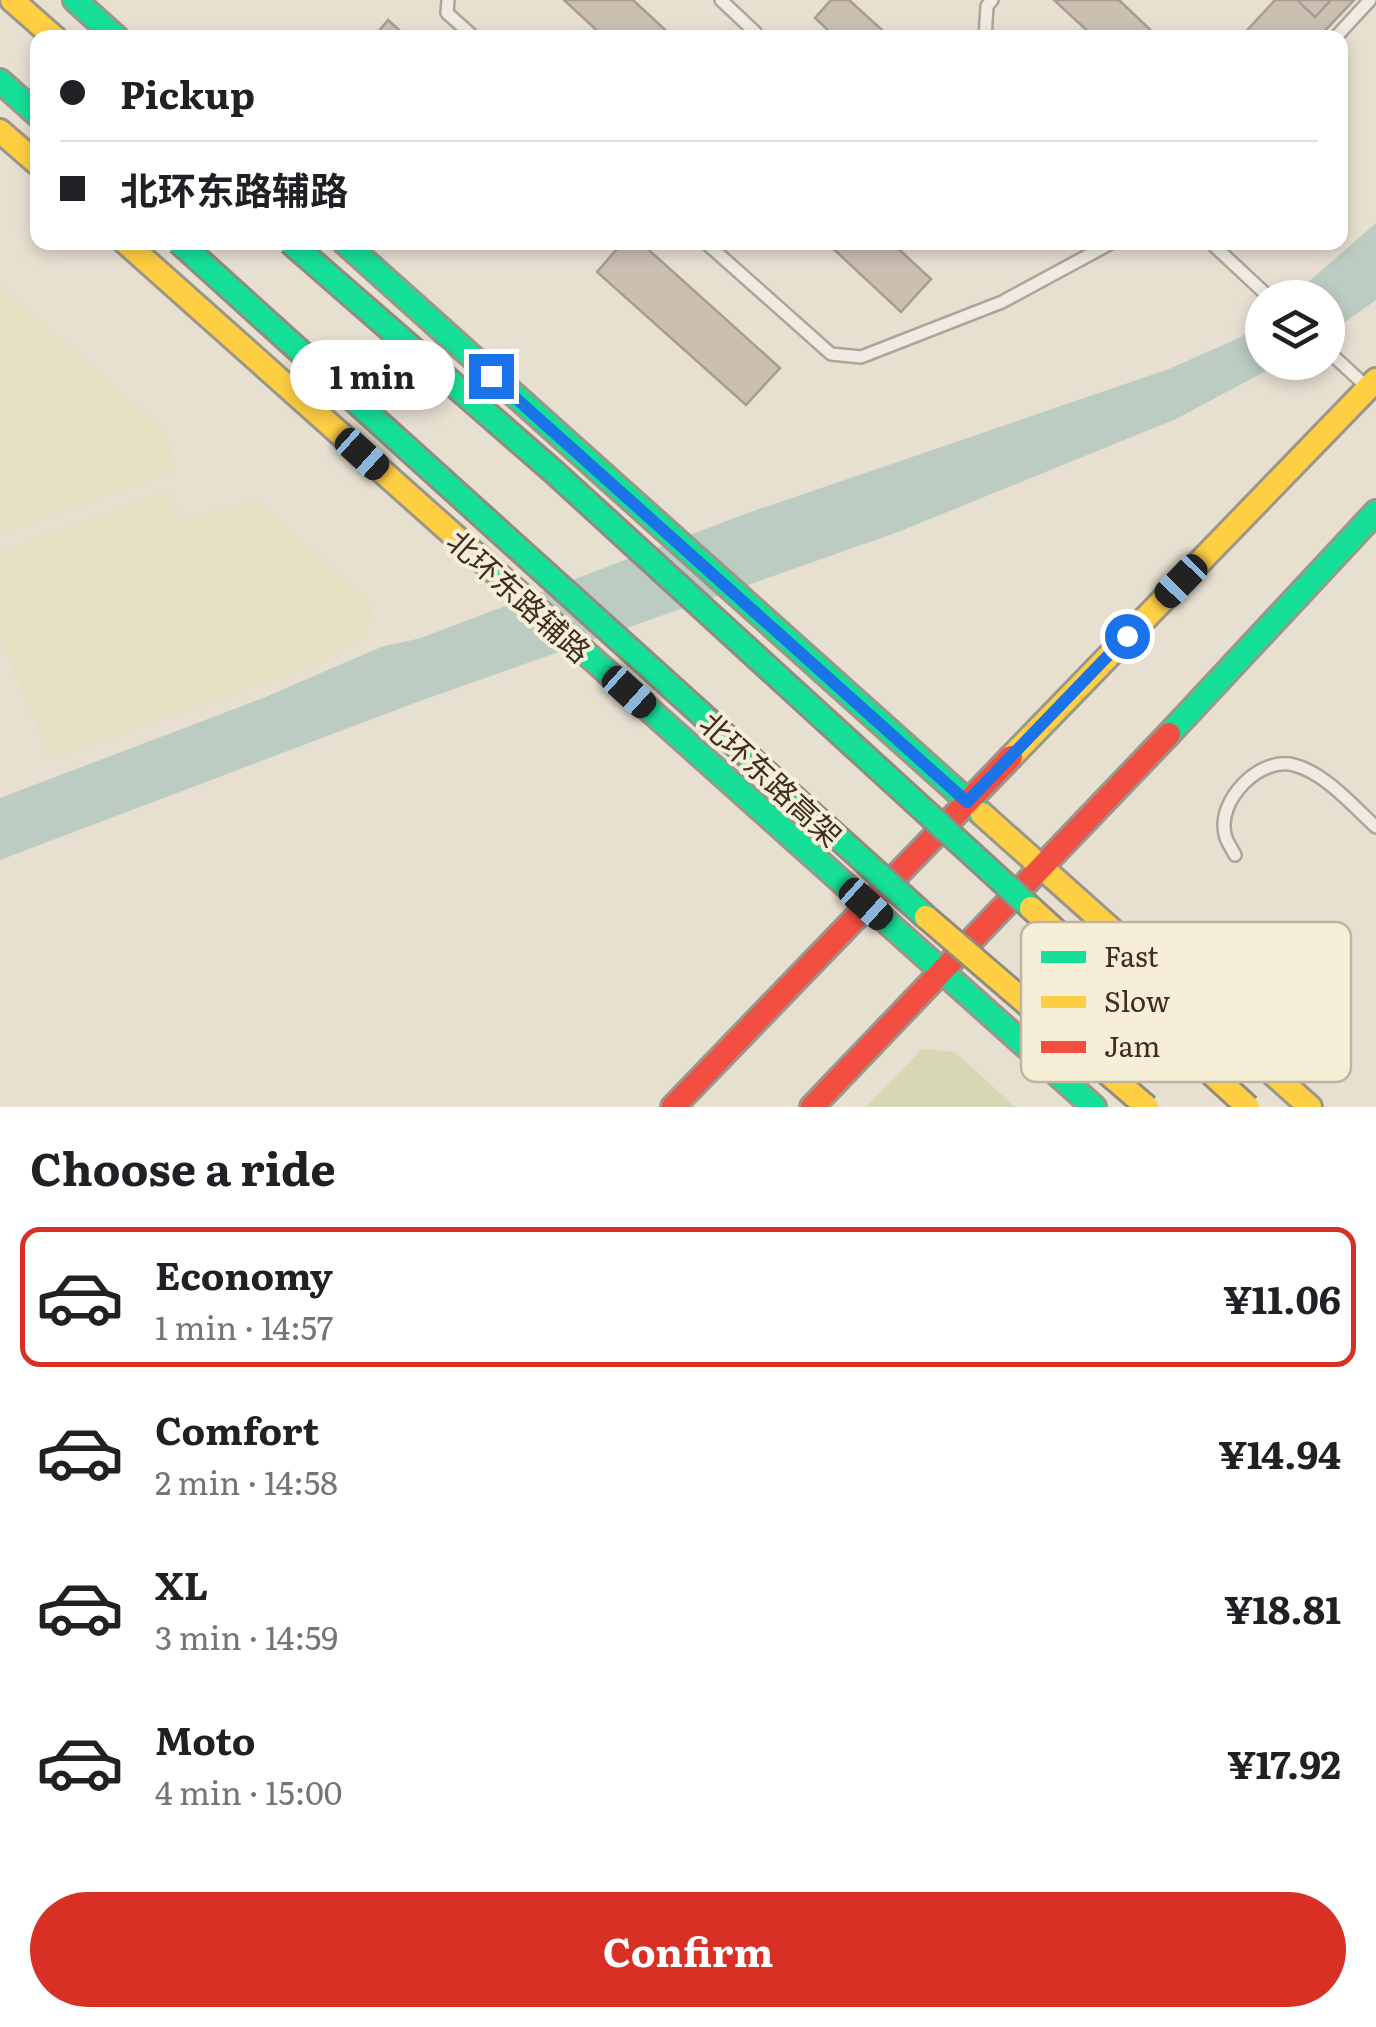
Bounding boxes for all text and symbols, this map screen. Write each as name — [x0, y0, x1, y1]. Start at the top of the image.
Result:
text: Pickup — [120, 64, 255, 121]
text: 北环东路辅路 — [120, 160, 348, 217]
map controls — [1245, 280, 1345, 380]
button: layers — [1245, 280, 1345, 380]
callout: 1 min — [291, 341, 456, 411]
text: 1 min — [330, 351, 415, 399]
route end — [469, 354, 514, 399]
car — [330, 423, 394, 485]
street label: 北环东路辅路 — [438, 518, 602, 672]
car — [1149, 549, 1213, 613]
route start — [1105, 614, 1150, 659]
car — [597, 661, 661, 723]
street label: 北环东路高架 — [691, 701, 853, 855]
car — [834, 873, 898, 935]
legend — [1021, 922, 1351, 1082]
text: Fast — [1104, 934, 1159, 976]
text: Slow — [1104, 979, 1170, 1021]
text: Jam — [1104, 1024, 1160, 1066]
text: Choose a ride — [30, 1133, 336, 1200]
text: Economy — [155, 1245, 333, 1302]
icon: car — [35, 1252, 125, 1342]
text: ¥11.06 — [1223, 1269, 1341, 1326]
text: 1 min · 14:57 — [155, 1302, 333, 1350]
text: Comfort — [155, 1400, 319, 1457]
icon: car — [35, 1407, 125, 1497]
text: ¥14.94 — [1218, 1424, 1341, 1481]
text: 2 min · 14:58 — [155, 1457, 338, 1505]
text: XL — [155, 1555, 208, 1612]
icon: car — [35, 1562, 125, 1652]
text: ¥18.81 — [1224, 1579, 1341, 1636]
text: 3 min · 14:59 — [155, 1612, 338, 1660]
text: Moto — [155, 1710, 255, 1767]
icon: car — [35, 1717, 125, 1807]
text: ¥17.92 — [1227, 1734, 1341, 1791]
text: 4 min · 15:00 — [155, 1767, 342, 1815]
button: Confirm — [30, 1892, 1346, 2007]

